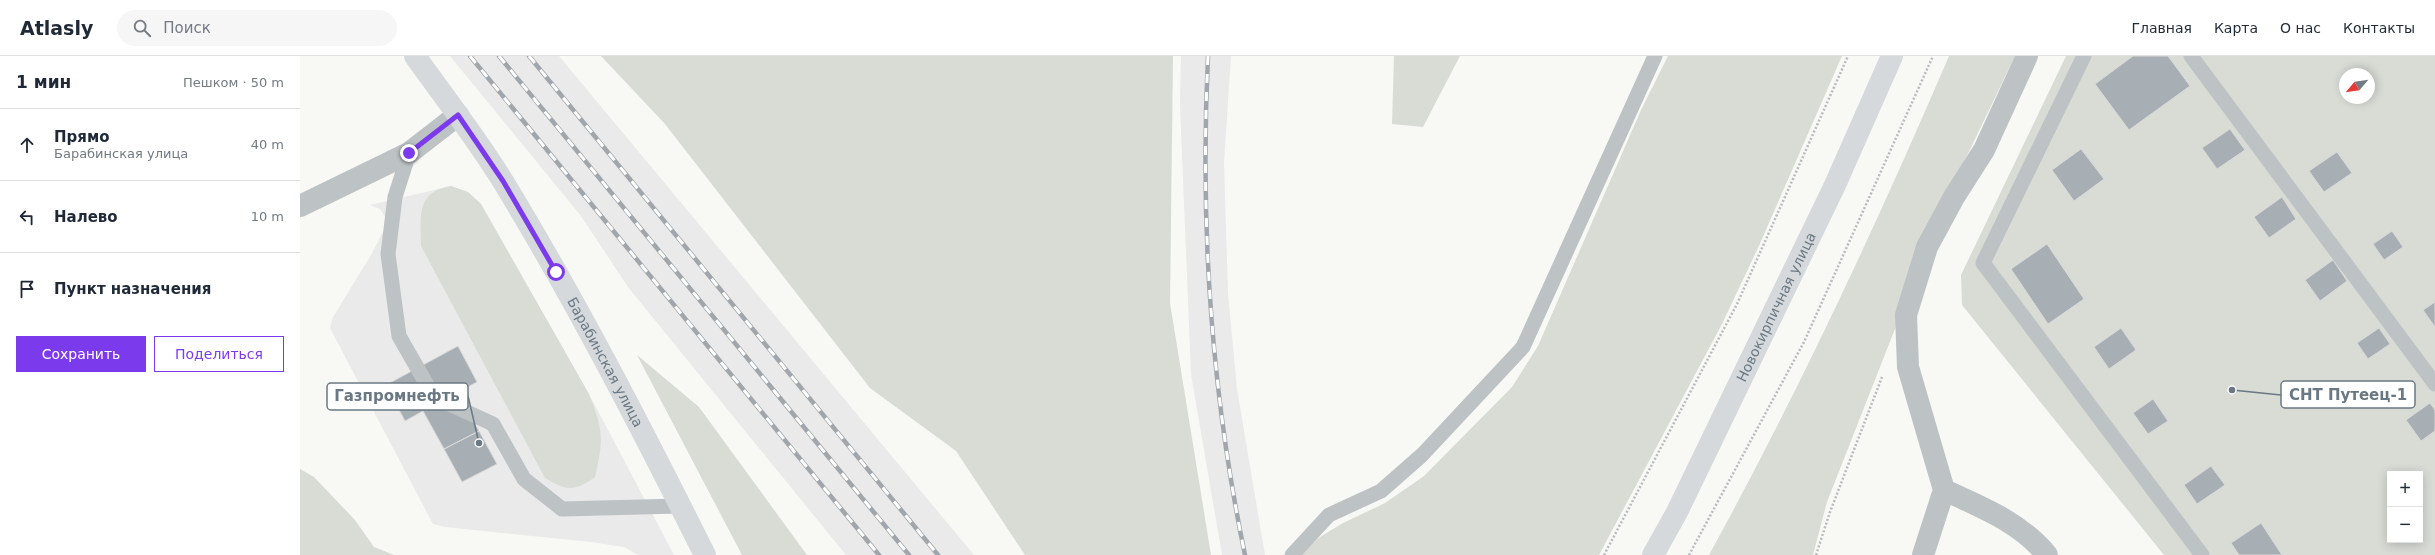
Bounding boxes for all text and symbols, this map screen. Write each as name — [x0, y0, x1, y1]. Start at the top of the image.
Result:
search box — [117, 10, 397, 46]
text: Atlasly — [20, 17, 93, 39]
icon: search — [131, 17, 153, 39]
text: Поиск — [163, 19, 211, 37]
text: Главная — [2131, 20, 2192, 36]
text: Карта — [2214, 20, 2258, 36]
text: О нас — [2280, 20, 2321, 36]
text: Контакты — [2343, 20, 2415, 36]
north arrow — [2339, 68, 2375, 104]
text: 1 мин — [16, 72, 71, 92]
text: Пешком · 50 m — [183, 75, 284, 90]
text: Прямо — [54, 128, 110, 146]
icon: ahead — [16, 134, 38, 156]
text: 40 m — [251, 137, 284, 152]
route end — [400, 144, 418, 162]
text: Барабинская улица — [54, 146, 188, 161]
icon: left — [16, 206, 38, 228]
text: Налево — [54, 208, 118, 226]
text: 10 m — [251, 209, 284, 224]
street label: Новокирпичная улица — [1733, 230, 1819, 384]
route start — [547, 263, 565, 281]
icon: arrive — [16, 278, 38, 300]
text: Пункт назначения — [54, 280, 211, 298]
street label: Барабинская улица — [564, 295, 647, 430]
button: Сохранить — [16, 336, 146, 372]
button: Поделиться — [154, 336, 284, 372]
callout: СНТ Путеец-1 — [2281, 381, 2415, 408]
callout: Газпромнефть — [327, 383, 468, 410]
text: СНТ Путеец-1 — [2289, 386, 2407, 404]
text: Газпромнефть — [334, 387, 460, 405]
map controls — [2387, 471, 2423, 543]
button: + — [2387, 471, 2423, 507]
button: − — [2387, 507, 2423, 543]

